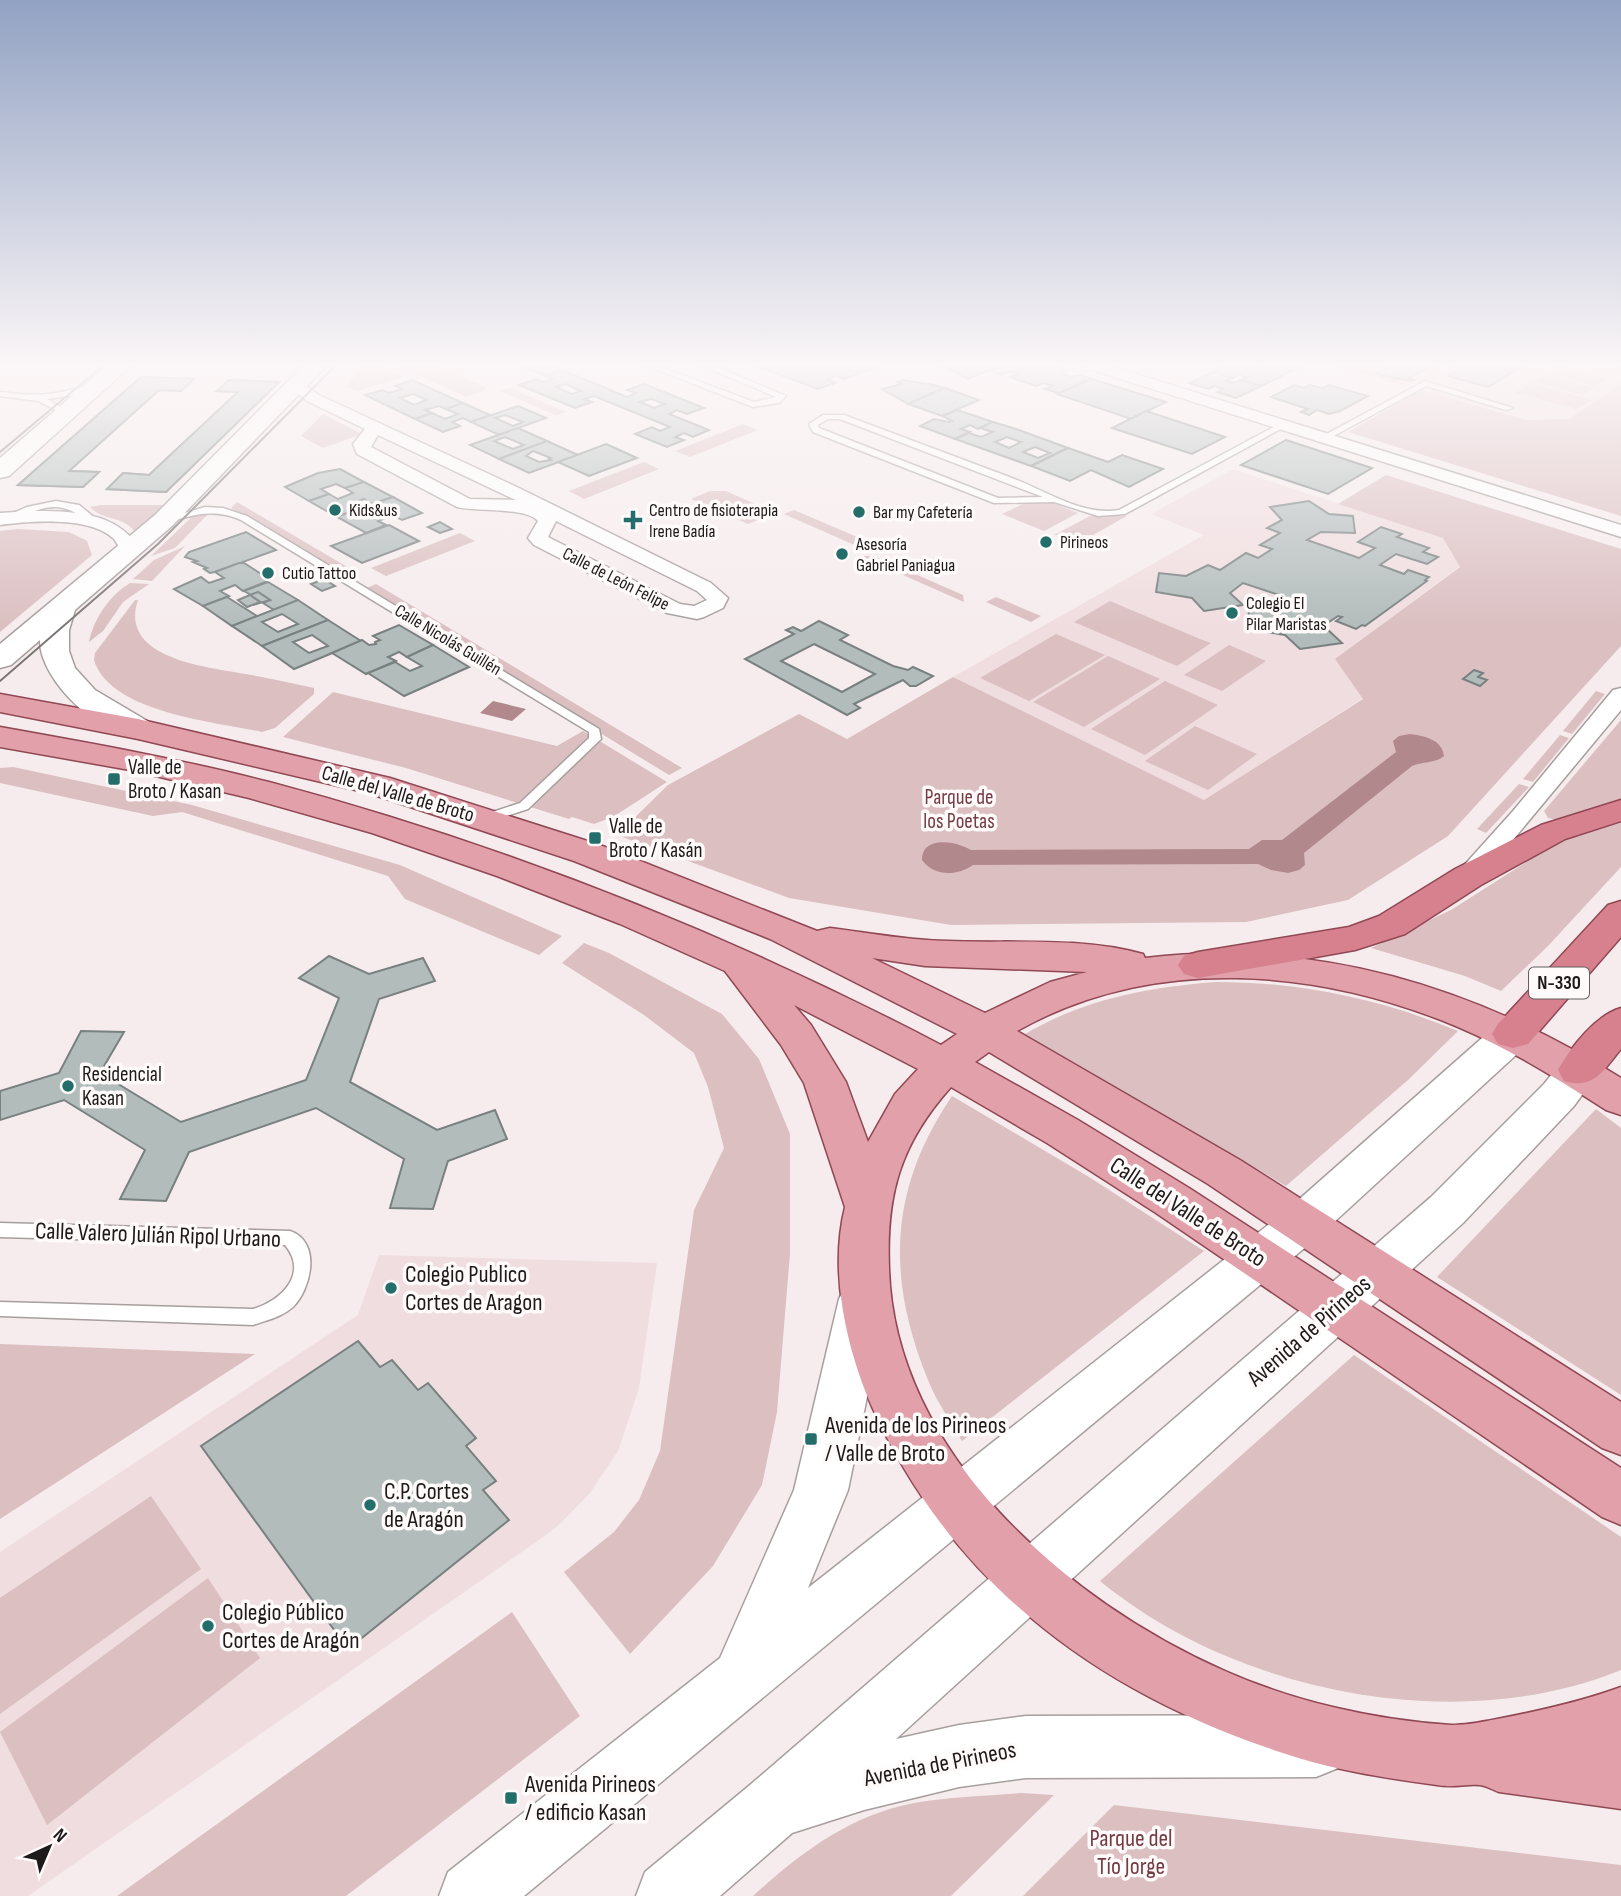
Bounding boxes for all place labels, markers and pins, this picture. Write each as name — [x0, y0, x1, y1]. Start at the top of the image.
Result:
place label: Kids&us — [349, 500, 398, 521]
place label: Centro de fisioterapia Irene Badía — [649, 500, 778, 542]
marker: Kids&us — [327, 502, 343, 518]
place label: Bar my Cafetería — [873, 502, 973, 523]
marker: Bar my Cafetería — [851, 504, 867, 520]
marker: Centro de fisioterapia Irene Badía — [623, 510, 643, 530]
place label: Pirineos — [1060, 532, 1108, 553]
place label: Asesoría Gabriel Paniagua — [855, 534, 955, 576]
marker: Pirineos — [1038, 534, 1054, 550]
marker: Asesoría Gabriel Paniagua — [834, 546, 850, 562]
place label: Cutio Tattoo — [282, 563, 356, 584]
marker: Cutio Tattoo — [260, 565, 276, 581]
place label: Colegio El Pilar Maristas — [1246, 593, 1327, 635]
marker: Colegio El Pilar Maristas — [1224, 605, 1240, 621]
place label: Valle de Broto / Kasan — [128, 755, 222, 804]
marker: Valle de Broto / Kasan — [106, 771, 122, 787]
place label: Valle de Broto / Kasán — [609, 814, 703, 863]
marker: Valle de Broto / Kasán — [587, 830, 603, 846]
place label: Residencial Kasan — [82, 1062, 162, 1111]
marker: Residencial Kasan — [60, 1078, 76, 1094]
place label: Colegio Publico Cortes de Aragon — [405, 1260, 542, 1317]
marker: Colegio Publico Cortes de Aragon — [383, 1280, 399, 1296]
place label: Avenida de los Pirineos / Valle de Broto — [824, 1411, 1006, 1468]
marker: Avenida de los Pirineos / Valle de Broto — [803, 1431, 819, 1447]
place label: C.P. Cortes de Aragón — [384, 1477, 469, 1534]
marker: C.P. Cortes de Aragón — [362, 1497, 378, 1513]
place label: Colegio Público Cortes de Aragón — [222, 1598, 359, 1655]
marker: Colegio Público Cortes de Aragón — [200, 1618, 216, 1634]
place label: Avenida Pirineos / edificio Kasan — [524, 1770, 656, 1827]
marker: Avenida Pirineos / edificio Kasan — [503, 1790, 519, 1806]

